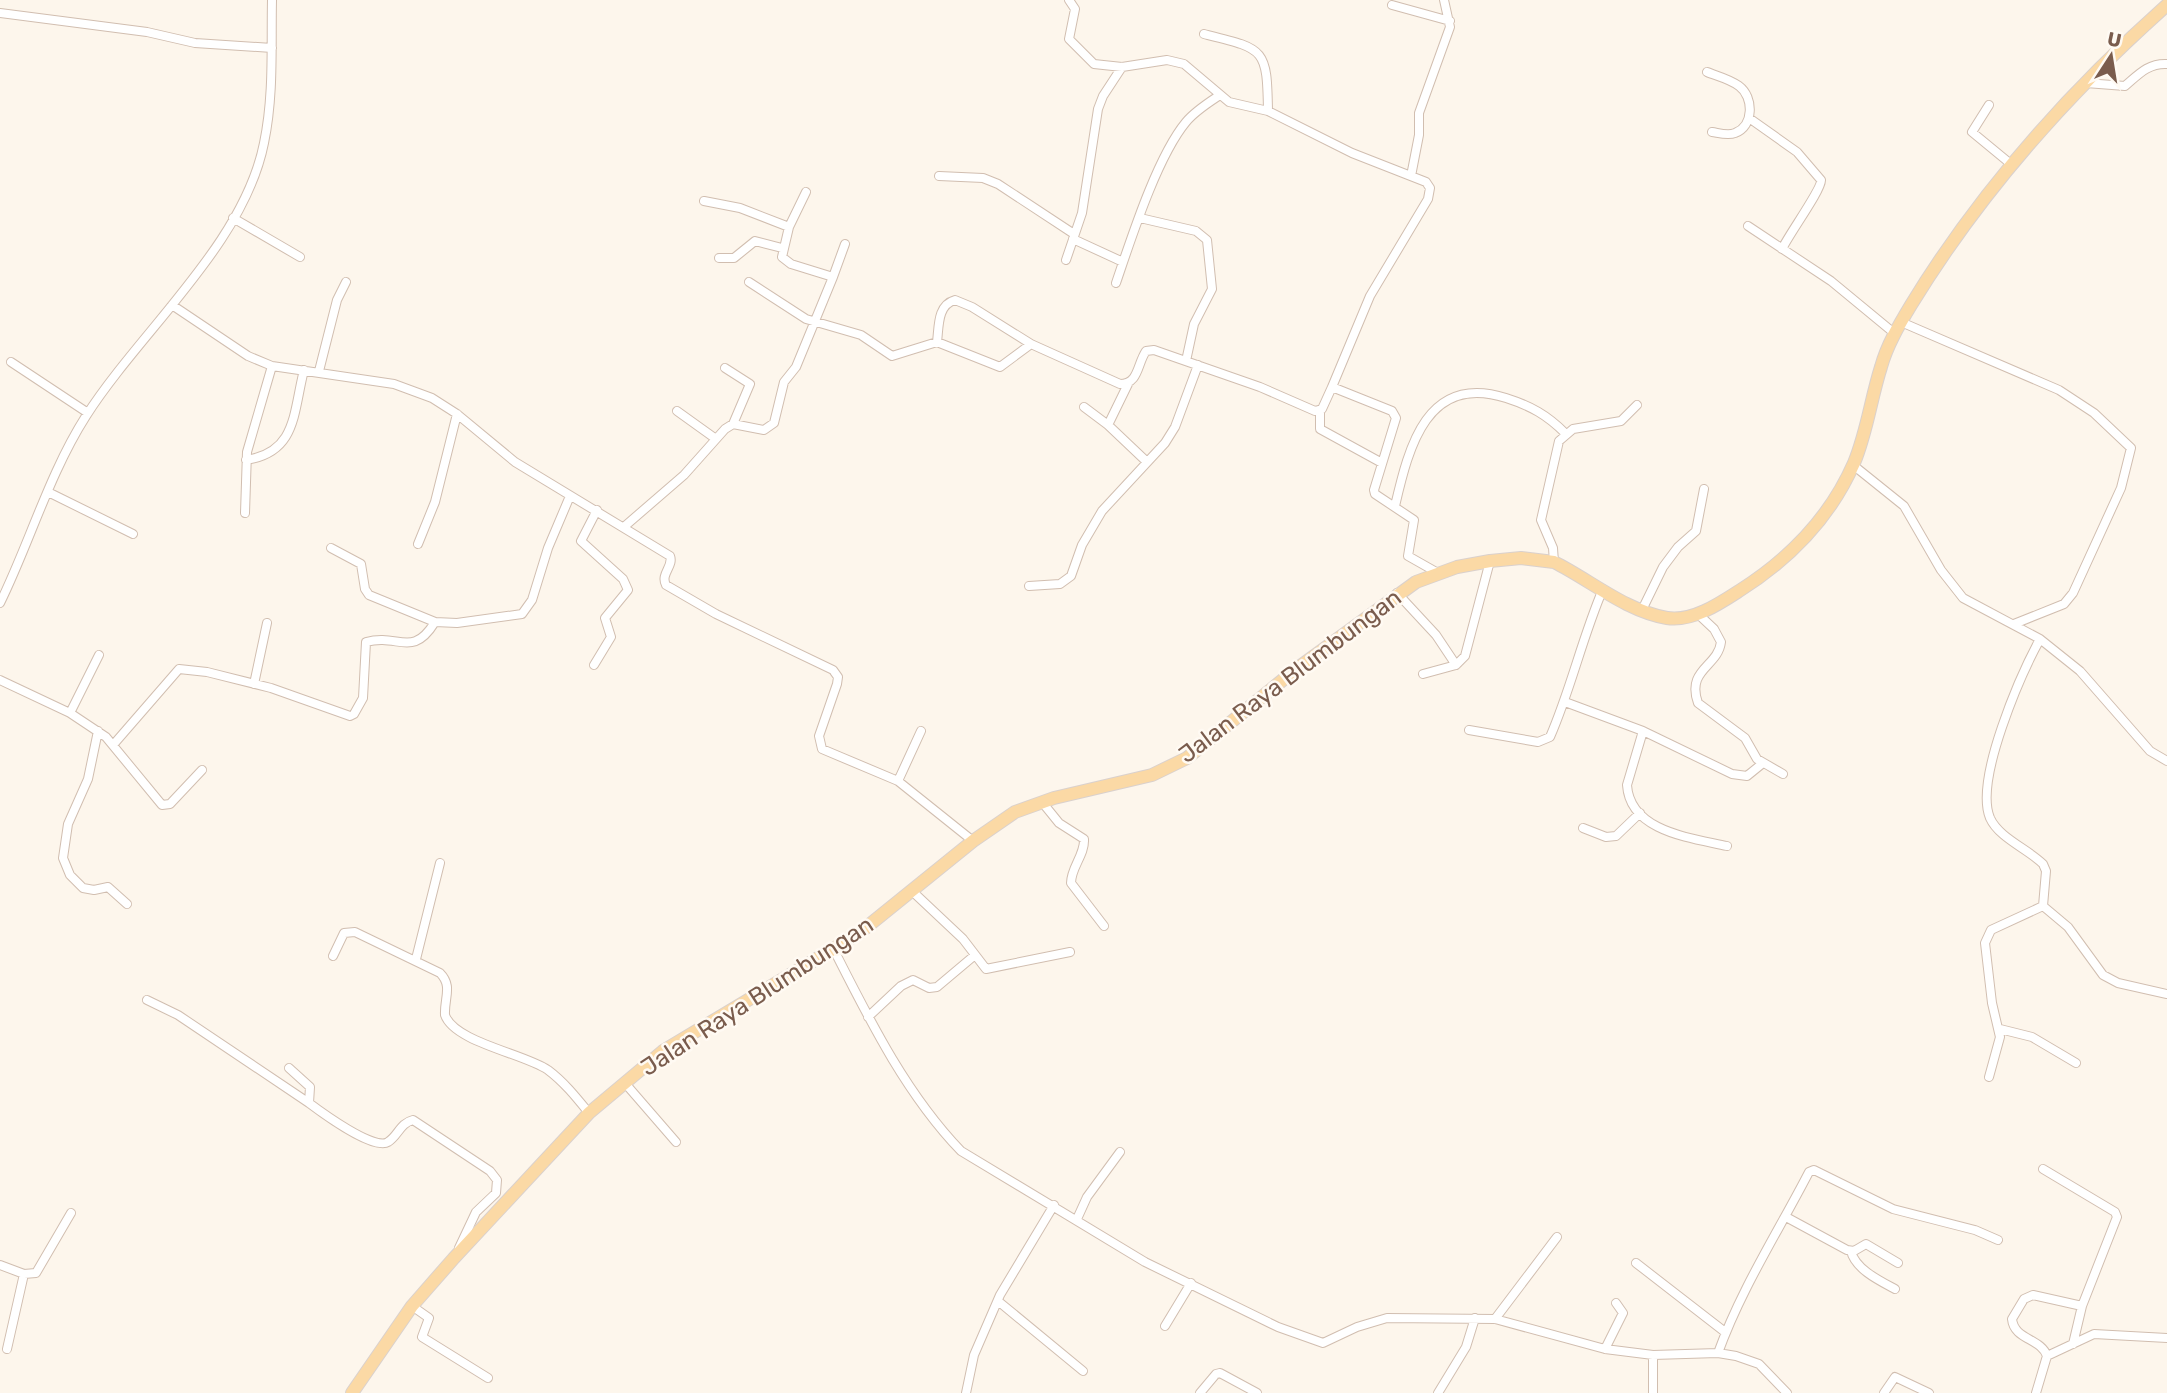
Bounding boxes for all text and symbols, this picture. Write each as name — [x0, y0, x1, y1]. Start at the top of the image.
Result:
north arrow — [2076, 21, 2146, 91]
text: U — [2105, 27, 2124, 53]
street label: Jalan Raya Blumbungan — [1173, 583, 1407, 769]
street label: Jalan Raya Blumbungan — [636, 910, 878, 1082]

